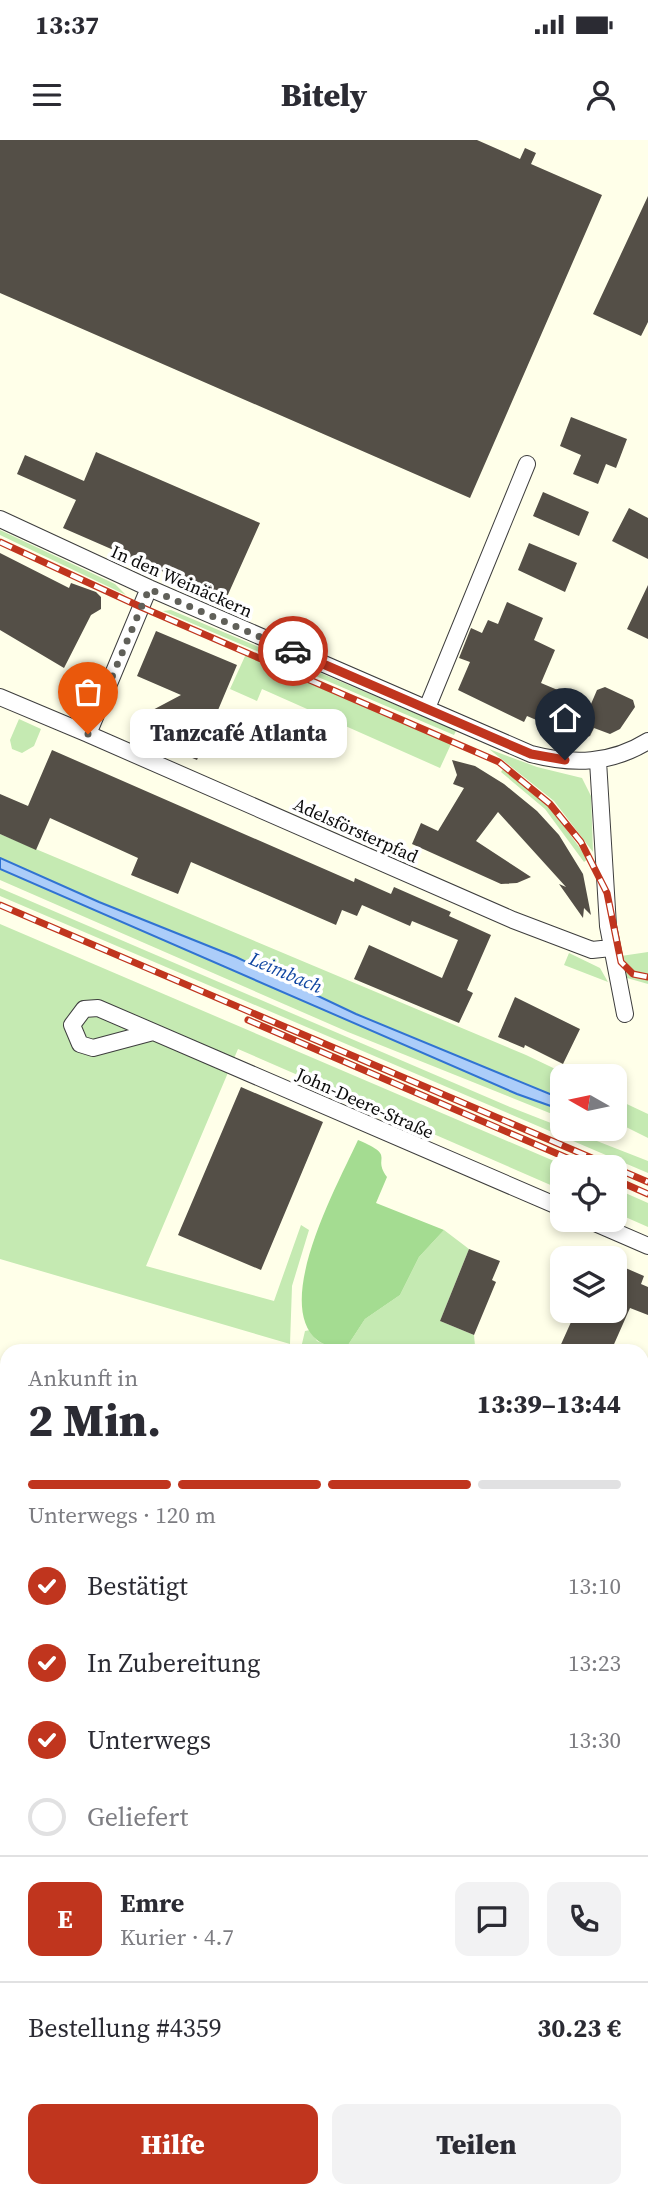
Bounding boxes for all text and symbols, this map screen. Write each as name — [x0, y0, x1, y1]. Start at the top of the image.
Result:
text: 13:37 — [35, 7, 99, 43]
text: Bitely — [281, 73, 367, 117]
icon: menu — [28, 76, 66, 114]
icon: person — [582, 76, 620, 114]
street label: In den Weinäckern — [107, 539, 257, 623]
courier — [258, 616, 328, 686]
icon: car — [274, 632, 312, 670]
pin — [58, 662, 118, 734]
icon: bag — [69, 673, 107, 711]
pin — [535, 688, 595, 760]
icon: home — [546, 699, 584, 737]
callout: Tanzcafé Atlanta — [130, 710, 347, 758]
text: Tanzcafé Atlanta — [150, 717, 327, 749]
street label: Adelsförsterpfad — [290, 791, 422, 869]
water label: Leimbach — [245, 945, 327, 999]
street label: John-Deere-Straße — [291, 1061, 438, 1145]
north arrow — [550, 1064, 626, 1141]
map controls — [550, 1064, 627, 1323]
button: locate — [550, 1155, 627, 1232]
button: layers — [550, 1246, 627, 1323]
text: Ankunft in — [28, 1362, 138, 1394]
text: 13:39–13:44 — [477, 1386, 621, 1422]
text: 2 Min. — [28, 1388, 161, 1451]
text: Unterwegs · 120 m — [28, 1499, 216, 1531]
icon: check — [28, 1567, 66, 1605]
text: Bestätigt — [87, 1568, 188, 1604]
text: 13:10 — [568, 1570, 621, 1602]
icon: check — [28, 1644, 66, 1682]
text: In Zubereitung — [87, 1645, 261, 1681]
text: 13:23 — [568, 1647, 621, 1679]
icon: check — [28, 1721, 66, 1759]
text: Unterwegs — [87, 1722, 211, 1758]
text: 13:30 — [568, 1724, 621, 1756]
text: Geliefert — [87, 1799, 188, 1835]
button: chat — [455, 1882, 529, 1956]
button: phone — [547, 1882, 621, 1956]
text: Emre — [120, 1885, 184, 1921]
text: E — [57, 1901, 73, 1937]
text: Kurier · 4.7 — [120, 1921, 234, 1953]
text: Bestellung #4359 — [28, 2010, 222, 2046]
text: 30.23 € — [537, 2010, 621, 2046]
button: Hilfe — [28, 2104, 318, 2184]
button: Teilen — [332, 2104, 621, 2184]

